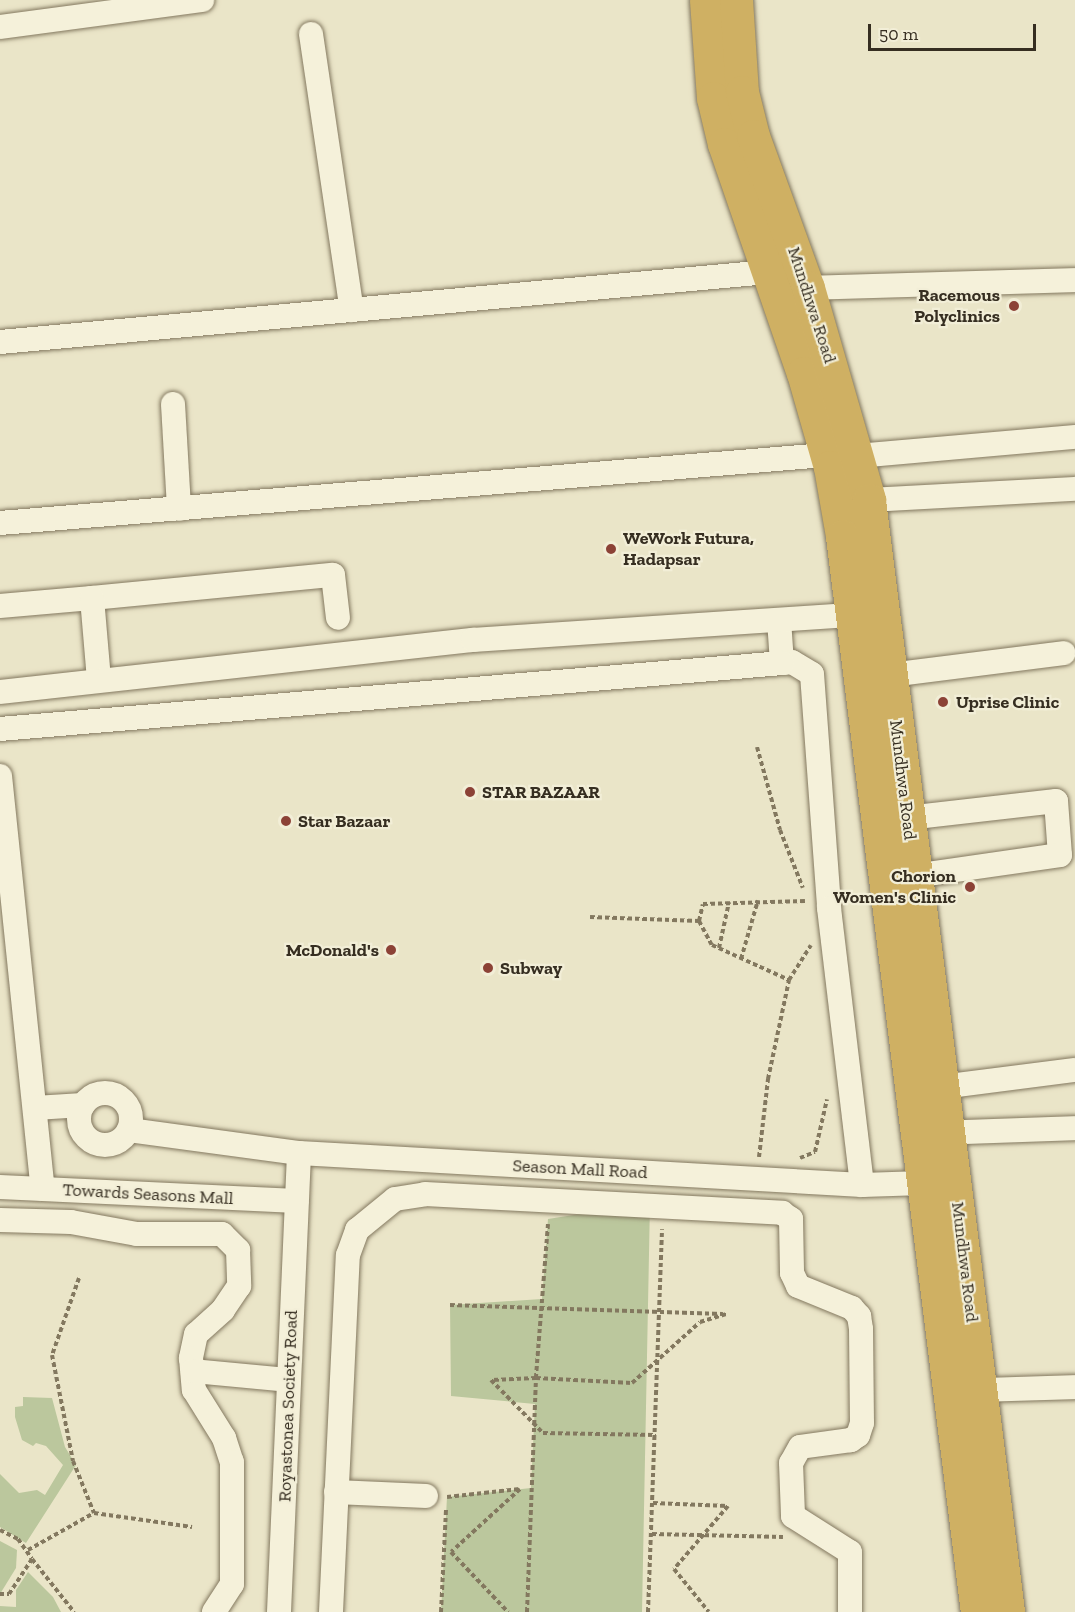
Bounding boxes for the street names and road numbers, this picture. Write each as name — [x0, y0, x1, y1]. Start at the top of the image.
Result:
street label: Mundhwa Road — [783, 244, 841, 366]
street label: Mundhwa Road — [885, 719, 921, 841]
street label: Season Mall Road — [512, 1155, 648, 1183]
street label: Towards Seasons Mall — [62, 1179, 234, 1209]
street label: Mundhwa Road — [947, 1201, 983, 1323]
street label: Royastonea Society Road — [274, 1309, 302, 1503]

